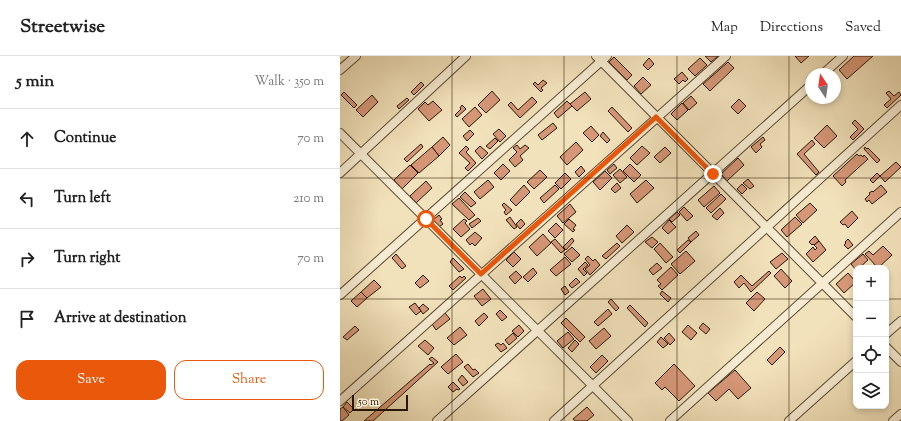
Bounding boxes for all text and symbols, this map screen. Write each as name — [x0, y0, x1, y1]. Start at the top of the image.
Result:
text: Streetwise — [20, 14, 105, 41]
text: Map — [711, 18, 738, 38]
text: Directions — [760, 18, 823, 38]
text: Saved — [845, 18, 881, 38]
north arrow — [805, 68, 841, 104]
text: 5 min — [16, 70, 54, 94]
text: Walk · 350 m — [255, 73, 324, 91]
icon: ahead — [16, 128, 38, 150]
text: Continue — [54, 128, 116, 149]
text: 70 m — [297, 130, 324, 148]
route end — [704, 165, 722, 183]
icon: left — [16, 188, 38, 210]
text: Turn left — [54, 188, 111, 209]
text: 210 m — [293, 190, 324, 208]
route start — [417, 210, 435, 228]
icon: right — [16, 248, 38, 270]
text: Turn right — [54, 248, 120, 269]
text: 70 m — [297, 250, 324, 268]
map controls — [853, 265, 889, 409]
button: + — [853, 265, 889, 301]
button: − — [853, 301, 889, 337]
icon: arrive — [16, 308, 38, 330]
text: Arrive at destination — [54, 308, 187, 329]
button: locate — [853, 337, 889, 373]
button: Save — [16, 360, 166, 400]
button: Share — [174, 360, 324, 400]
button: layers — [853, 373, 889, 409]
scale bar — [352, 393, 408, 412]
text: 50 m — [358, 394, 379, 410]

